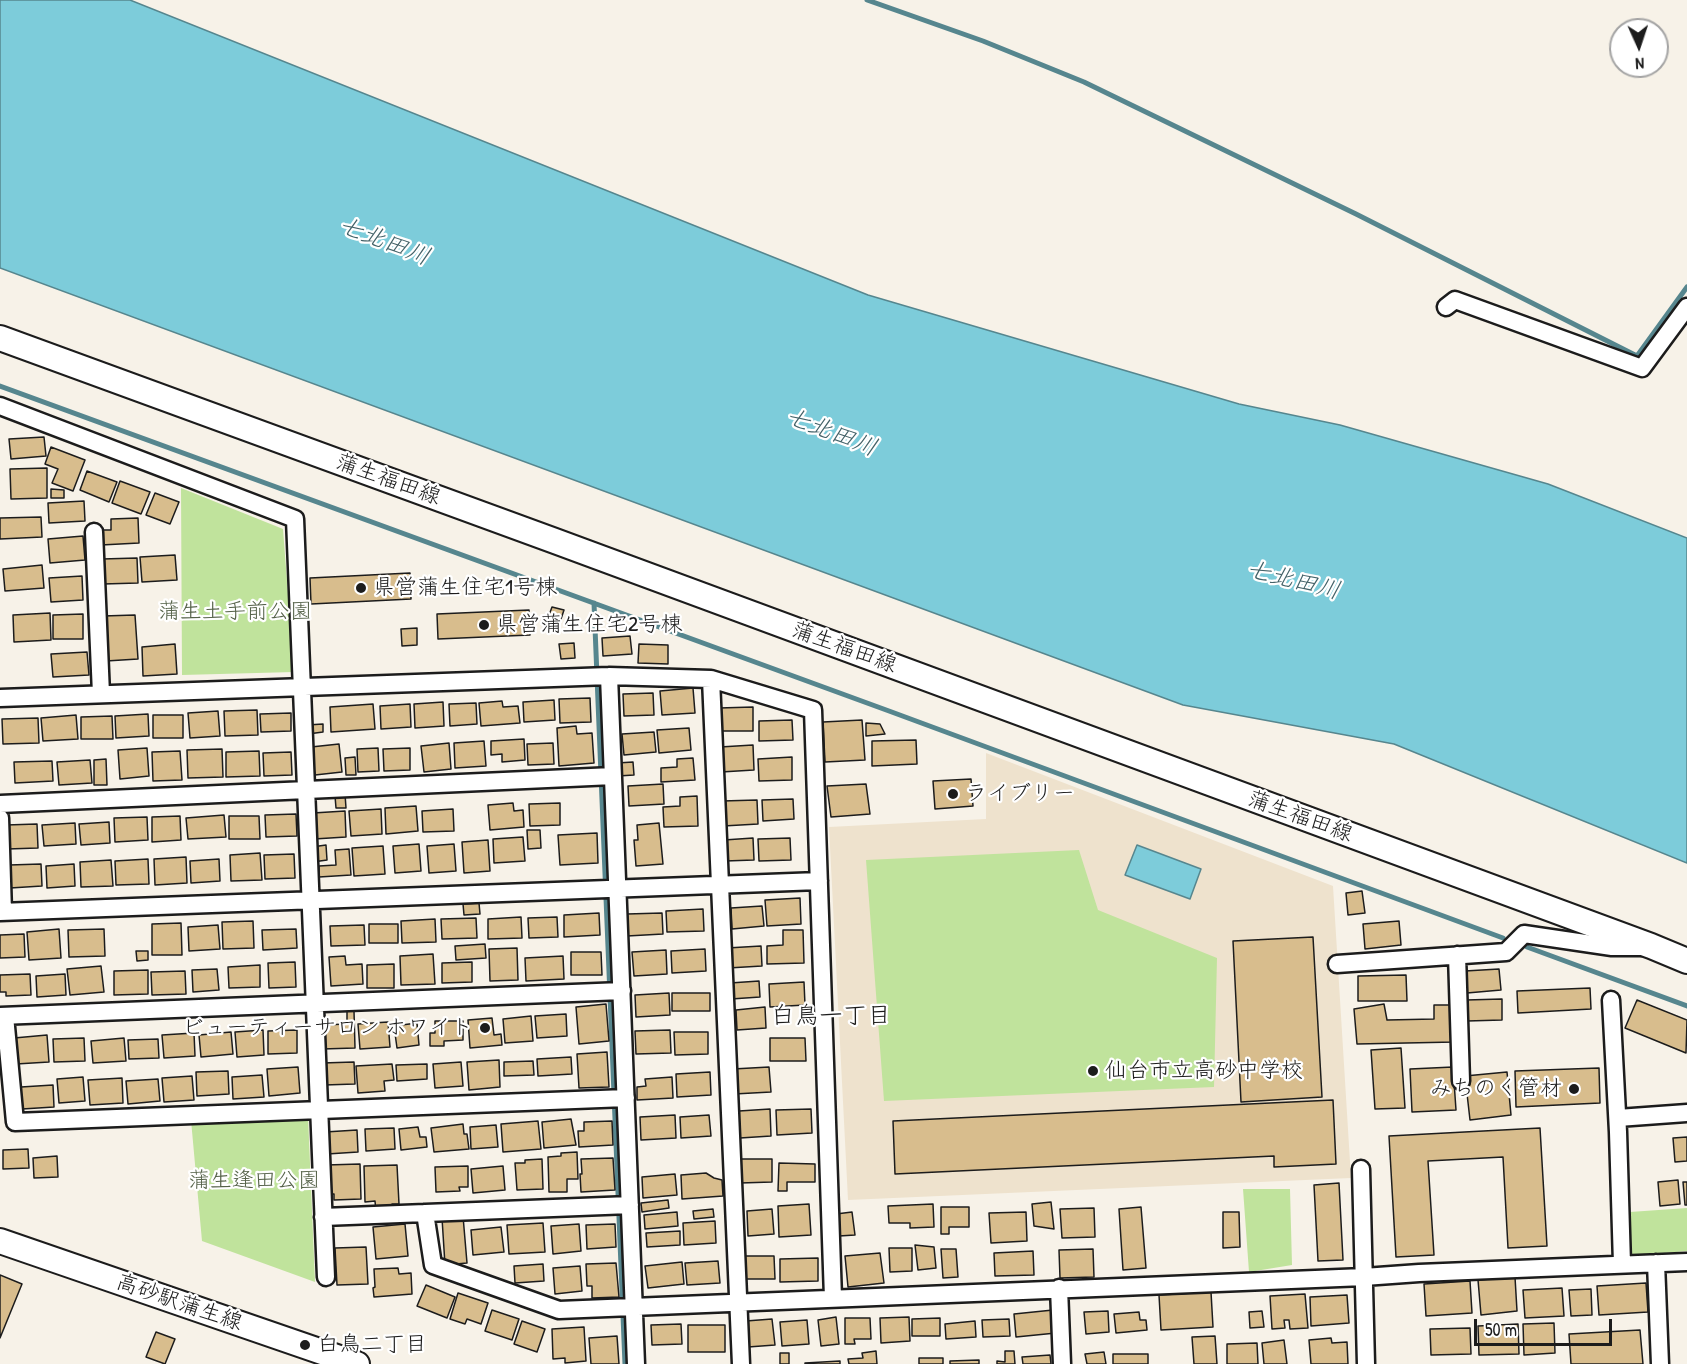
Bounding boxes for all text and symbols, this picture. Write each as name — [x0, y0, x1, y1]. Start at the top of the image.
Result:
north arrow — [1609, 18, 1669, 78]
text: N — [1635, 53, 1645, 75]
water label: 七北田川 — [334, 211, 434, 273]
water label: 七北田川 — [781, 402, 881, 464]
street label: 蒲生福田線 — [332, 449, 444, 511]
water label: 七北田川 — [1243, 555, 1343, 607]
place label: 県営蒲生住宅1号棟 — [373, 575, 557, 601]
marker: 県営蒲生住宅1号棟 — [354, 581, 368, 595]
park label: 蒲生土手前公園 — [158, 599, 312, 625]
place label: 県営蒲生住宅2号棟 — [496, 612, 682, 638]
street label: 蒲生福田線 — [788, 617, 900, 679]
marker: 県営蒲生住宅2号棟 — [477, 618, 491, 632]
place label: ライブリー — [965, 781, 1075, 807]
street label: 蒲生福田線 — [1244, 786, 1356, 848]
marker: ライブリー — [946, 787, 960, 801]
district label: 白鳥一丁目 — [771, 1003, 891, 1031]
place label: ビューティーサロン ホワイト — [182, 1015, 473, 1041]
marker: ビューティーサロン ホワイト — [478, 1021, 492, 1035]
place label: 仙台市立高砂中学校 — [1105, 1058, 1303, 1084]
marker: 仙台市立高砂中学校 — [1086, 1064, 1100, 1078]
place label: みちのく管材 — [1430, 1076, 1562, 1102]
marker: みちのく管材 — [1567, 1082, 1581, 1096]
park label: 蒲生逢田公園 — [188, 1168, 320, 1194]
street label: 高砂駅蒲生線 — [112, 1269, 246, 1337]
scale bar — [1477, 1307, 1615, 1345]
text: 50 m — [1485, 1317, 1517, 1342]
place label: 白鳥二丁目 — [317, 1332, 427, 1358]
marker: 白鳥二丁目 — [298, 1338, 312, 1352]

